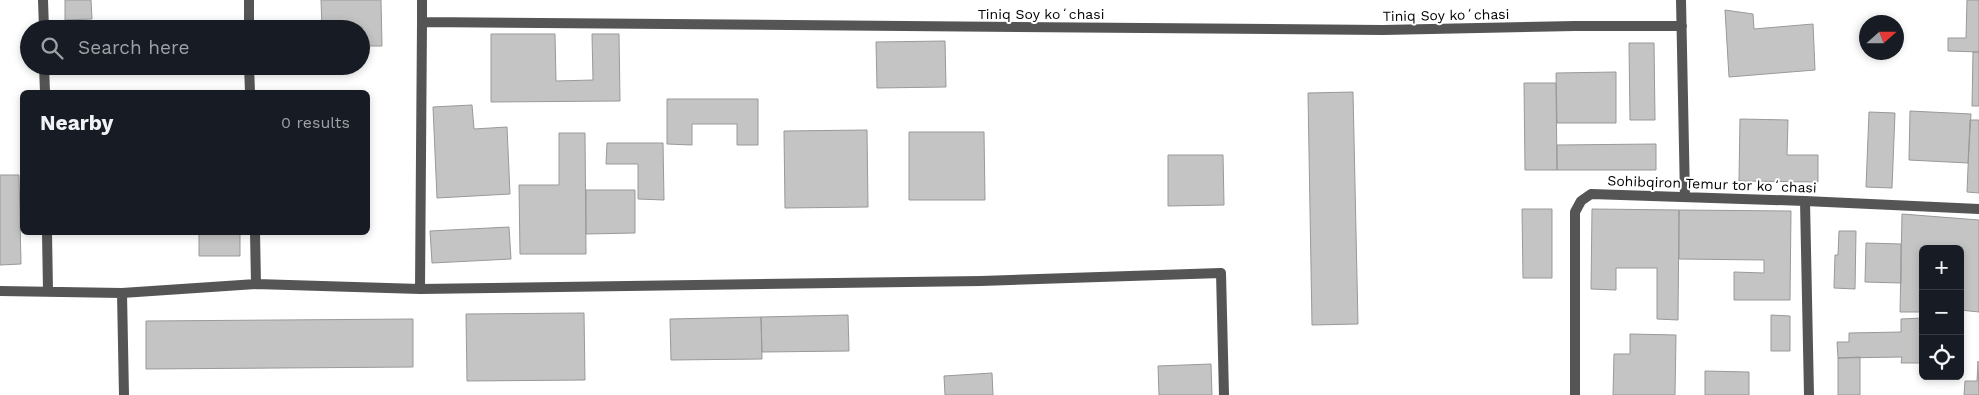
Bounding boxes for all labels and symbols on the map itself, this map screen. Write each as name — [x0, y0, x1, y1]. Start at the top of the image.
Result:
street label: Tiniq Soy koʻchasi — [978, 6, 1104, 22]
street label: Tiniq Soy koʻchasi — [1383, 6, 1509, 24]
north arrow — [1859, 15, 1904, 60]
street label: Sohibqiron Temur tor koʻchasi — [1607, 172, 1817, 196]

